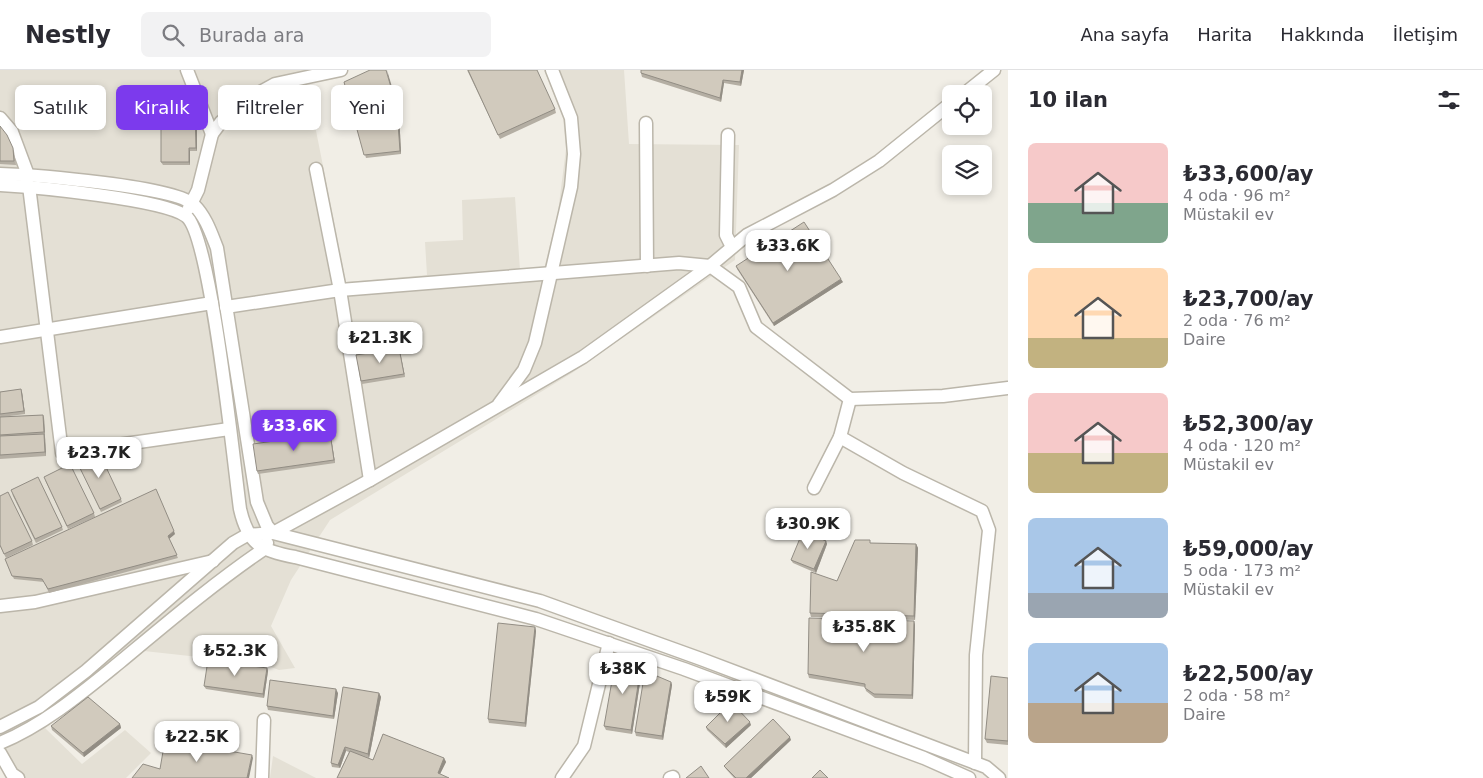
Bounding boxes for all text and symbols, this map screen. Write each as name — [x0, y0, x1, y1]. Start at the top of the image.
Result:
search box — [141, 12, 491, 57]
text: Nestly — [25, 21, 111, 49]
icon: search — [159, 21, 187, 49]
text: Burada ara — [199, 24, 304, 46]
text: Ana sayfa — [1080, 24, 1169, 45]
text: Harita — [1197, 24, 1252, 45]
text: Hakkında — [1280, 24, 1365, 45]
text: İletişim — [1393, 24, 1458, 45]
chip: Satılık — [15, 85, 106, 130]
chip: Kiralık — [116, 85, 208, 130]
chip: Filtreler — [218, 85, 321, 130]
chip: Yeni — [331, 85, 403, 130]
map controls — [942, 85, 992, 195]
button: locate — [942, 85, 992, 135]
icon: filters — [1435, 86, 1463, 114]
text: 10 ilan — [1028, 88, 1108, 112]
button: layers — [942, 145, 992, 195]
text: ₺33,600/ay — [1183, 162, 1314, 186]
icon: home — [1068, 163, 1128, 223]
text: 4 oda · 96 m² — [1183, 186, 1291, 205]
text: Müstakil ev — [1183, 205, 1274, 224]
pin: ₺33.6K — [747, 230, 829, 272]
text: ₺33.6K — [756, 236, 820, 255]
text: ₺23,700/ay — [1183, 287, 1314, 311]
icon: home — [1068, 288, 1128, 348]
text: 2 oda · 76 m² — [1183, 311, 1291, 330]
pin: ₺21.3K — [339, 322, 421, 364]
text: ₺21.3K — [348, 328, 412, 347]
text: Daire — [1183, 330, 1226, 349]
pin: ₺33.6K — [253, 410, 335, 452]
text: ₺52,300/ay — [1183, 412, 1314, 436]
icon: home — [1068, 413, 1128, 473]
text: ₺33.6K — [262, 416, 326, 435]
pin: ₺23.7K — [58, 436, 140, 479]
text: 4 oda · 120 m² — [1183, 436, 1301, 455]
text: ₺23.7K — [67, 443, 131, 462]
text: Müstakil ev — [1183, 455, 1274, 474]
pin: ₺30.9K — [767, 508, 849, 550]
text: ₺30.9K — [776, 514, 840, 533]
text: ₺59,000/ay — [1183, 537, 1314, 561]
icon: home — [1068, 538, 1128, 598]
text: 5 oda · 173 m² — [1183, 561, 1301, 580]
text: Müstakil ev — [1183, 580, 1274, 599]
pin: ₺35.8K — [823, 610, 905, 653]
text: ₺35.8K — [832, 617, 896, 636]
pin: ₺52.3K — [194, 634, 276, 677]
text: ₺52.3K — [203, 641, 267, 660]
pin: ₺38K — [593, 652, 653, 695]
text: ₺38K — [600, 659, 646, 678]
text: ₺22,500/ay — [1183, 662, 1314, 686]
icon: home — [1068, 663, 1128, 723]
pin: ₺59K — [698, 680, 758, 723]
text: 2 oda · 58 m² — [1183, 686, 1291, 705]
text: ₺59K — [705, 687, 751, 706]
text: Daire — [1183, 705, 1226, 724]
pin: ₺22.5K — [156, 720, 238, 763]
text: ₺22.5K — [165, 727, 229, 746]

